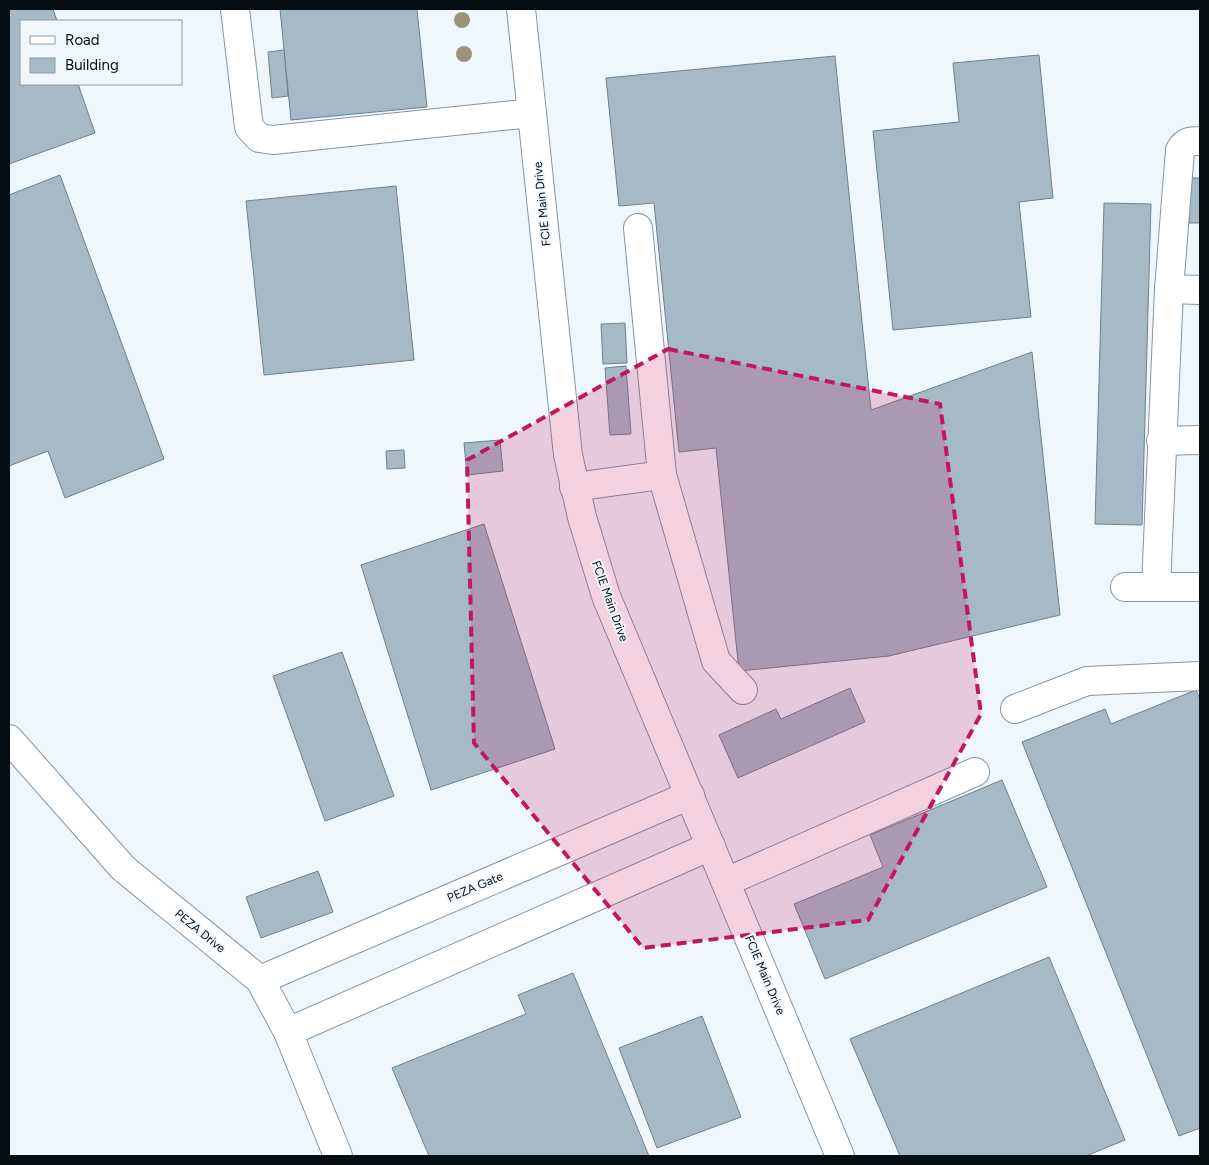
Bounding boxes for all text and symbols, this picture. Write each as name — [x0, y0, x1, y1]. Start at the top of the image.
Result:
legend — [20, 20, 182, 85]
text: Road — [65, 31, 100, 49]
text: Building — [65, 56, 119, 74]
street label: FCIE Main Drive — [531, 161, 553, 247]
street label: FCIE Main Drive — [589, 559, 631, 644]
street label: PEZA Gate — [445, 869, 505, 905]
street label: PEZA Drive — [172, 906, 228, 956]
street label: FCIE Main Drive — [742, 933, 788, 1017]

